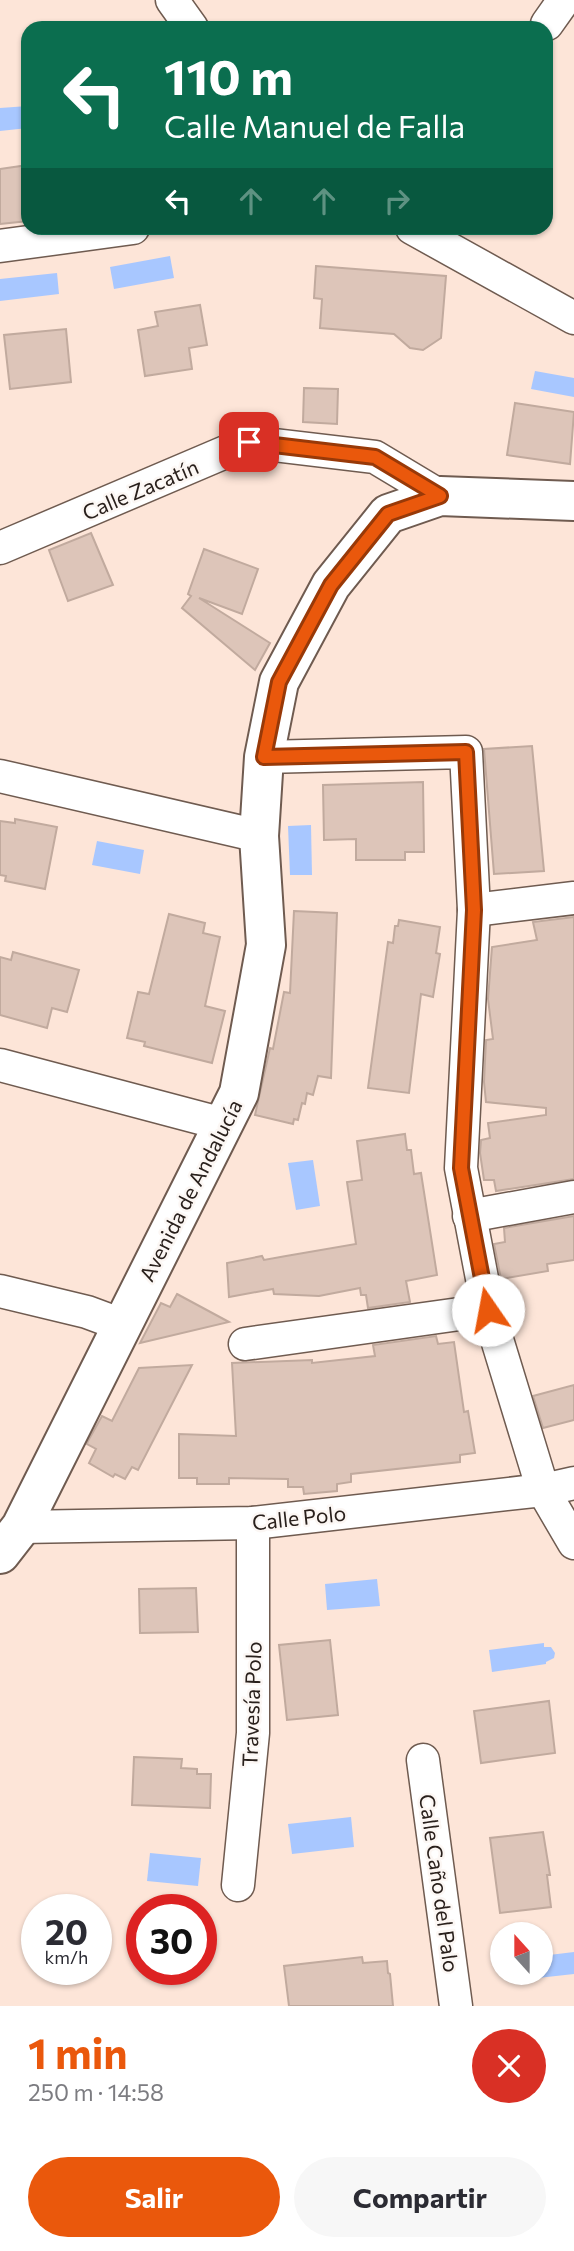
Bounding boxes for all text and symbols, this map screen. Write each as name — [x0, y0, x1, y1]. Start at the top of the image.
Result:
text: 110 m — [164, 45, 293, 105]
icon: left — [49, 49, 140, 140]
text: Calle Manuel de Falla — [164, 105, 465, 145]
icon: left — [159, 182, 197, 220]
icon: ahead — [232, 182, 270, 220]
icon: ahead — [305, 182, 343, 220]
icon: right — [378, 182, 416, 220]
pin — [219, 412, 279, 472]
icon: arrive — [230, 423, 268, 461]
street label: Calle Zacatín — [78, 453, 202, 525]
street label: Avenida de Andalucía — [133, 1095, 247, 1285]
position arrow — [451, 1273, 525, 1347]
street label: Calle Polo — [251, 1500, 347, 1534]
street label: Travesía Polo — [236, 1641, 266, 1767]
street label: Calle Caño del Palo — [415, 1792, 465, 1974]
speed limit sign: 30 — [126, 1894, 217, 1985]
text: 20 — [45, 1909, 88, 1952]
north arrow — [490, 1922, 553, 1984]
map controls — [490, 1922, 553, 1985]
text: km/h — [45, 1946, 88, 1968]
text: 1 min — [28, 2026, 128, 2078]
button: close — [472, 2029, 546, 2103]
text: 250 m · 14:58 — [28, 2078, 164, 2106]
button: Salir — [28, 2157, 280, 2237]
button: Compartir — [294, 2157, 546, 2237]

